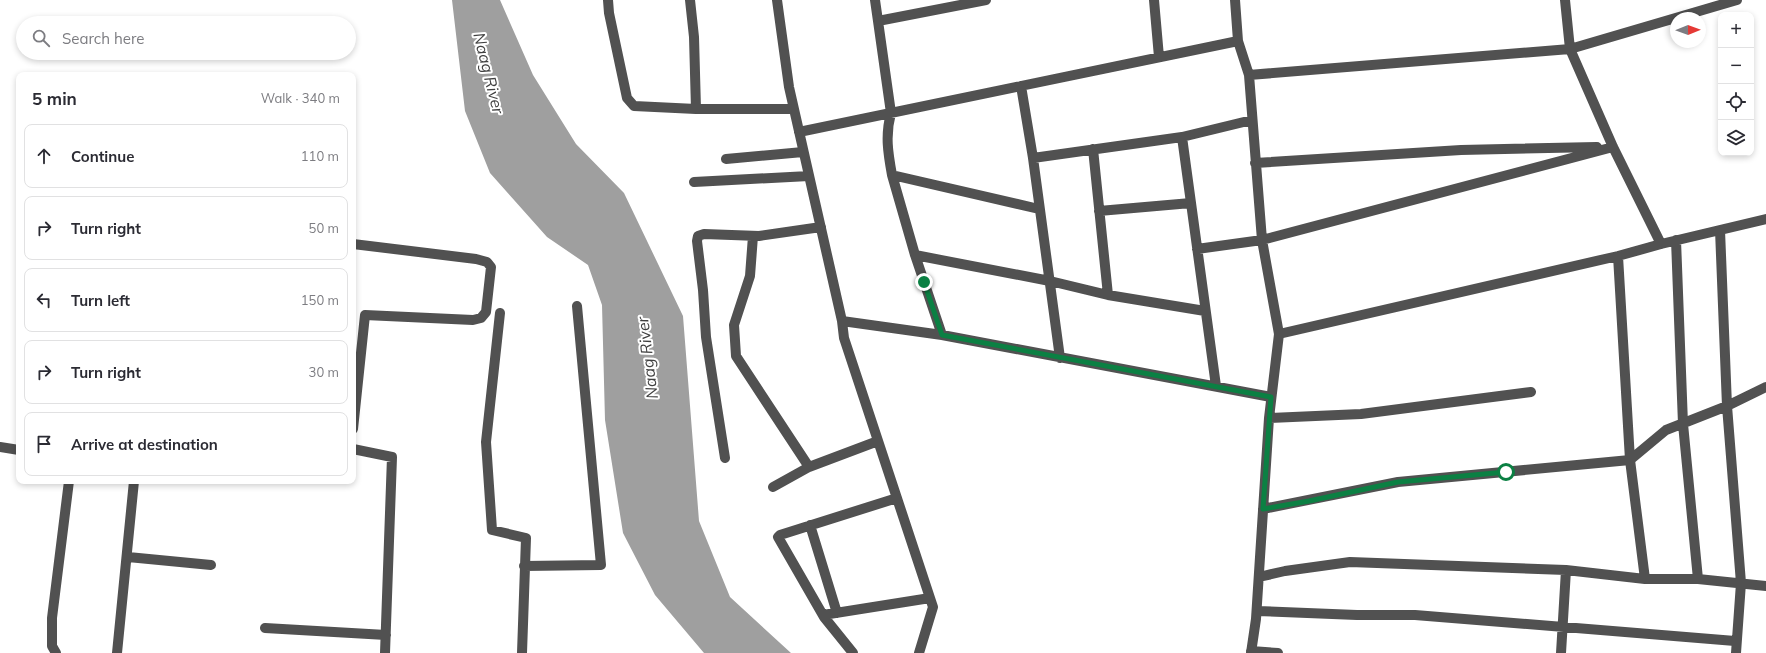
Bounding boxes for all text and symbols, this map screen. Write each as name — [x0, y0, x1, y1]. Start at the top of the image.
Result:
north arrow — [1670, 12, 1706, 48]
map controls — [1718, 12, 1754, 156]
button: + — [1718, 12, 1754, 48]
search box — [16, 16, 356, 60]
icon: search — [30, 27, 52, 49]
text: Search here — [62, 29, 144, 48]
water label: Naag River — [469, 30, 509, 117]
button: − — [1718, 48, 1754, 84]
button: locate — [1718, 84, 1754, 120]
text: 5 min — [32, 88, 77, 109]
text: Walk · 340 m — [261, 90, 340, 106]
button: layers — [1718, 120, 1754, 156]
icon: ahead — [33, 145, 55, 167]
text: Continue — [71, 147, 134, 166]
text: 110 m — [301, 148, 339, 164]
icon: right — [33, 217, 55, 239]
text: Turn right — [71, 219, 141, 238]
text: 50 m — [309, 220, 339, 236]
route end — [915, 273, 933, 291]
icon: left — [33, 289, 55, 311]
text: Turn left — [71, 291, 130, 310]
text: 150 m — [301, 292, 339, 308]
water label: Naag River — [632, 315, 662, 400]
icon: right — [33, 361, 55, 383]
text: Turn right — [71, 363, 141, 382]
text: 30 m — [309, 364, 339, 380]
icon: arrive — [33, 433, 55, 455]
text: Arrive at destination — [71, 435, 218, 454]
route start — [1497, 463, 1515, 481]

